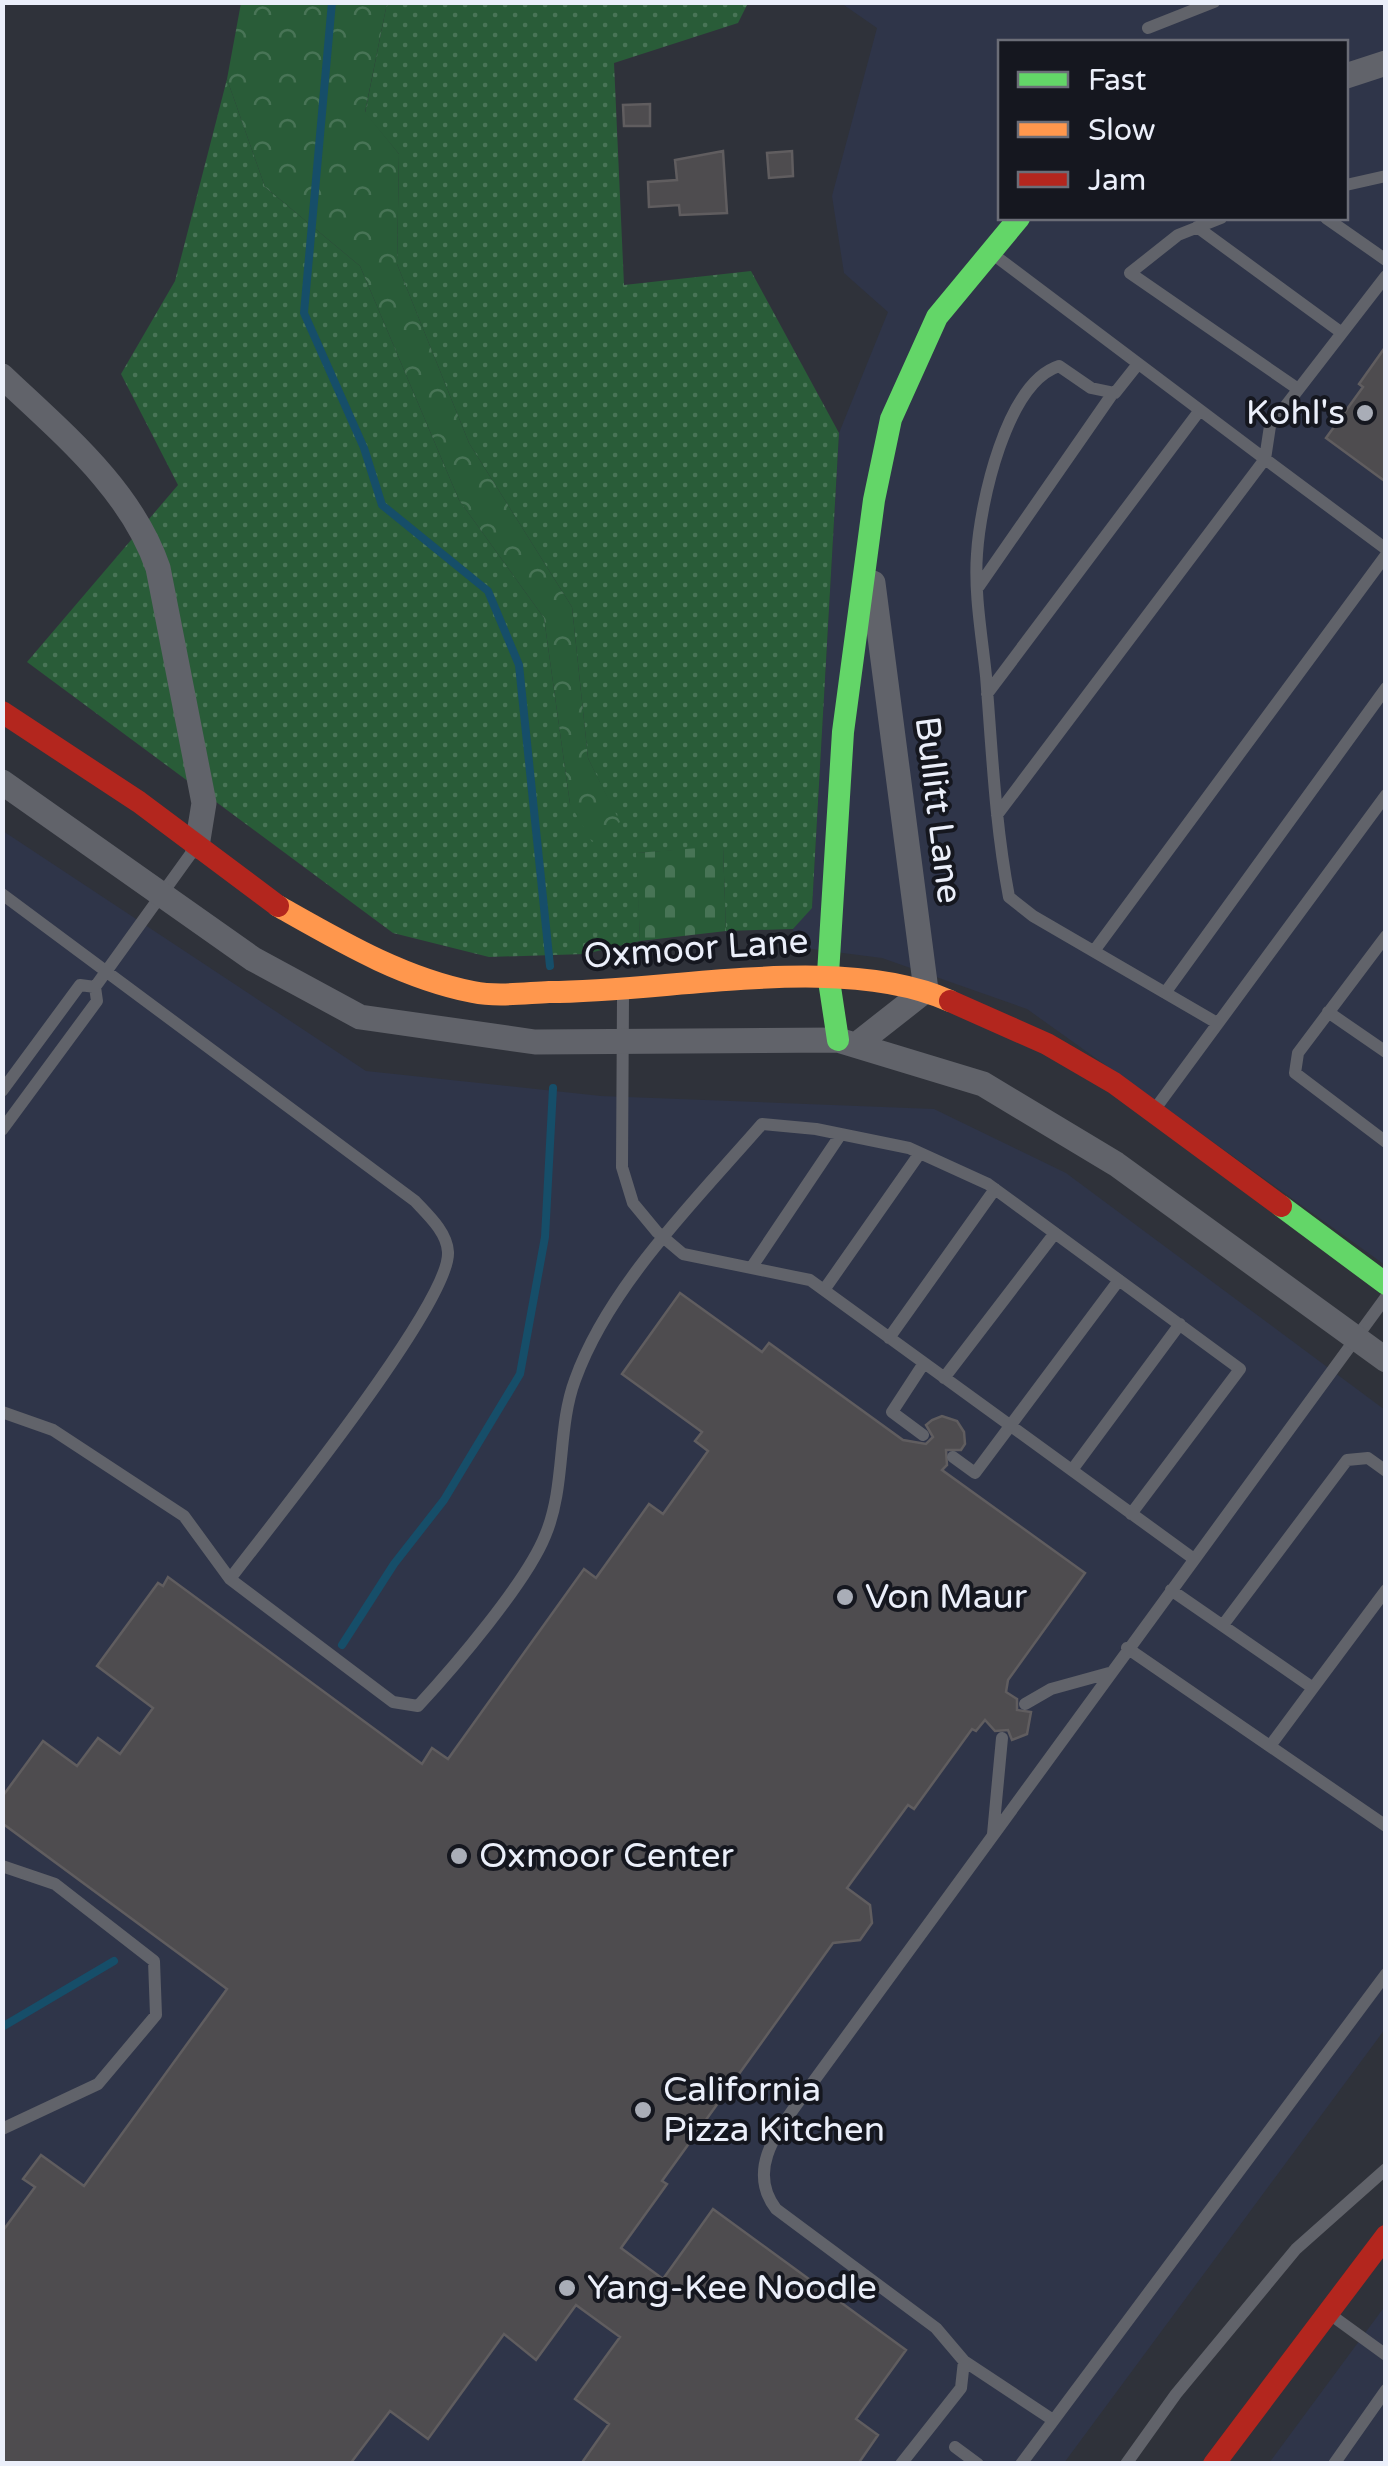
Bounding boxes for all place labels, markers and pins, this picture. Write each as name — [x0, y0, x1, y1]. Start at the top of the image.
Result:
place label: Kohl's — [1246, 392, 1345, 434]
marker: Kohl's — [1354, 402, 1376, 424]
place label: Von Maur — [865, 1576, 1028, 1618]
marker: Von Maur — [834, 1586, 856, 1608]
place label: Oxmoor Center — [479, 1835, 735, 1877]
marker: Oxmoor Center — [448, 1845, 470, 1867]
place label: California Pizza Kitchen — [663, 2069, 885, 2151]
marker: California Pizza Kitchen — [632, 2099, 654, 2121]
place label: Yang-Kee Noodle — [587, 2267, 877, 2309]
marker: Yang-Kee Noodle — [556, 2277, 578, 2299]

